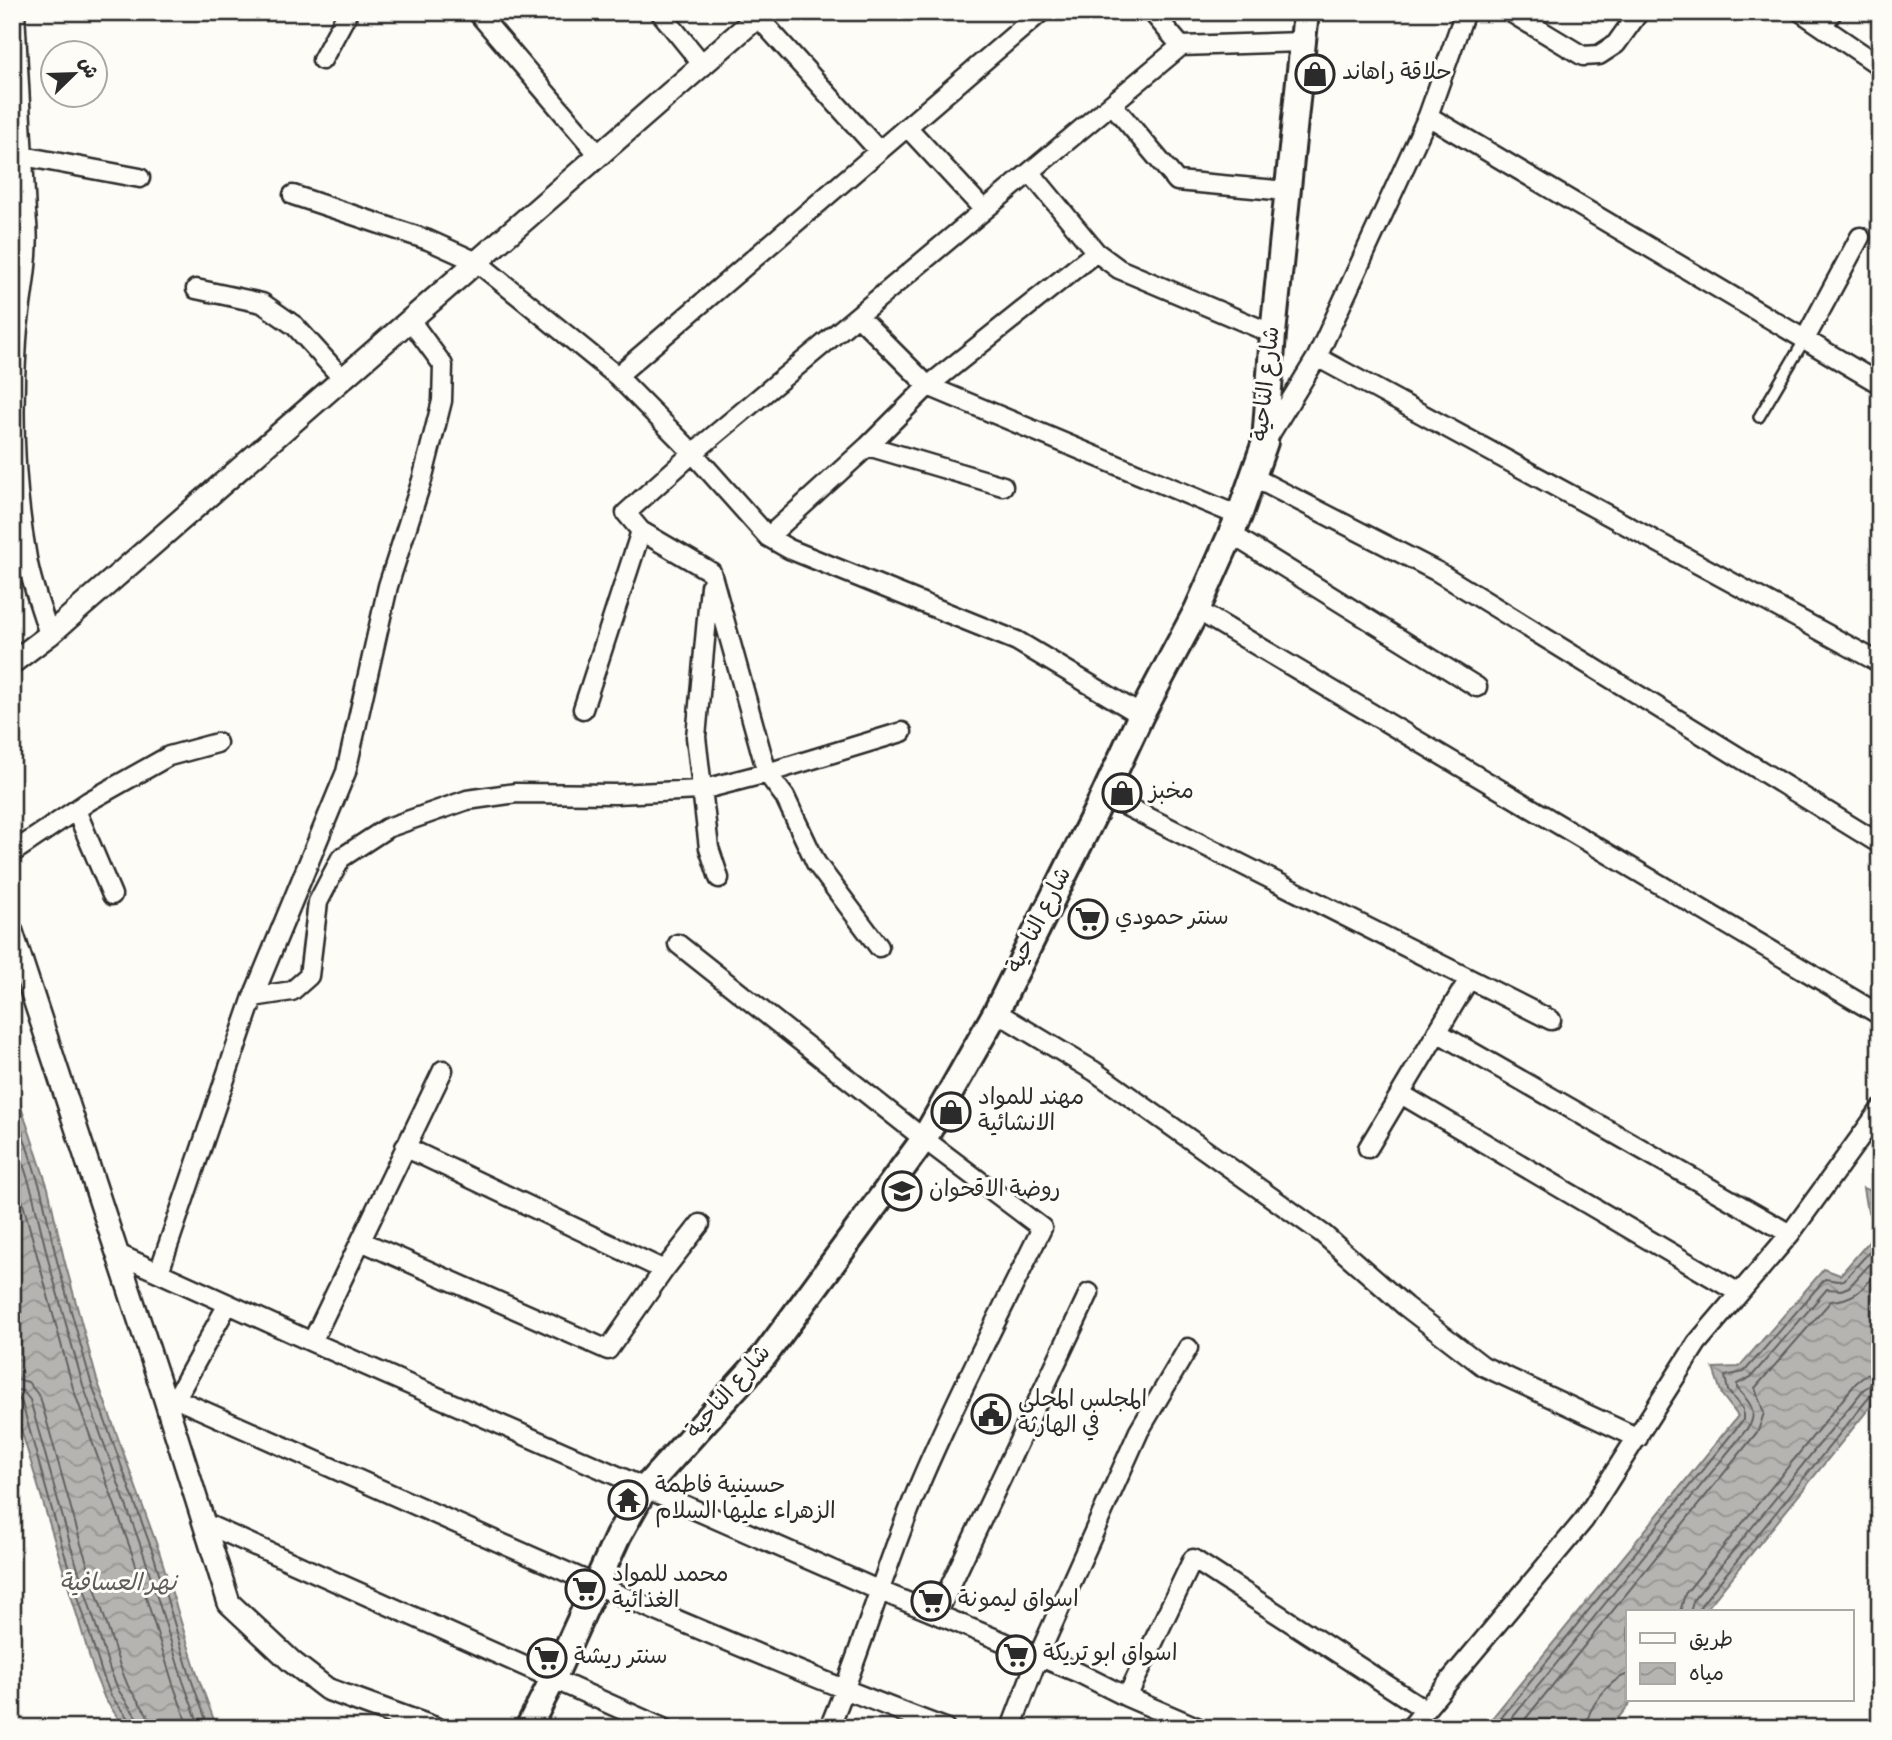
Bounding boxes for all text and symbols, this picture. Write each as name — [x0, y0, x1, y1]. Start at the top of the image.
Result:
north arrow — [38, 38, 108, 108]
shop icon: حلاقة راهاند — [1294, 53, 1336, 95]
text: ش — [70, 54, 103, 84]
place label: حلاقة راهاند — [1342, 58, 1452, 91]
street label: شارع الناحية — [1246, 325, 1290, 443]
shop icon: مخبز — [1101, 772, 1143, 814]
place label: مخبز — [1147, 777, 1194, 810]
street label: شارع الناحية — [1000, 862, 1082, 980]
supermarket icon: سنتر حمودي — [1067, 898, 1109, 940]
place label: سنتر حمودي — [1115, 903, 1229, 936]
place label: مهند للمواد الانشائية — [978, 1083, 1084, 1142]
shop icon: مهند للمواد الانشائية — [930, 1091, 972, 1133]
school or university icon: روضة الاقحوان — [881, 1170, 923, 1212]
place label: روضة الاقحوان — [929, 1175, 1061, 1208]
street label: شارع الناحية — [680, 1339, 780, 1447]
place label: المجلس المحلي في الهارثة — [1018, 1385, 1147, 1444]
public building icon: المجلس المحلي في الهارثة — [970, 1393, 1012, 1435]
place label: حسينية فاطمة الزهراء عليها السلام — [655, 1471, 836, 1530]
temple icon: حسينية فاطمة الزهراء عليها السلام — [607, 1479, 649, 1521]
place label: محمد للمواد الغذائية — [612, 1560, 728, 1619]
water label: نهر العسافية — [60, 1568, 179, 1602]
supermarket icon: محمد للمواد الغذائية — [564, 1568, 606, 1610]
supermarket icon: اسواق ليمونة — [910, 1580, 952, 1622]
place label: اسواق ليمونة — [958, 1585, 1079, 1618]
legend — [1626, 1610, 1854, 1702]
text: طريق — [1689, 1627, 1733, 1657]
supermarket icon: اسواق ابو تريكة — [995, 1634, 1037, 1676]
supermarket icon: سنتر ريشة — [526, 1637, 568, 1679]
place label: اسواق ابو تريكة — [1043, 1639, 1178, 1672]
place label: سنتر ريشة — [574, 1642, 668, 1675]
text: مياه — [1689, 1661, 1724, 1691]

